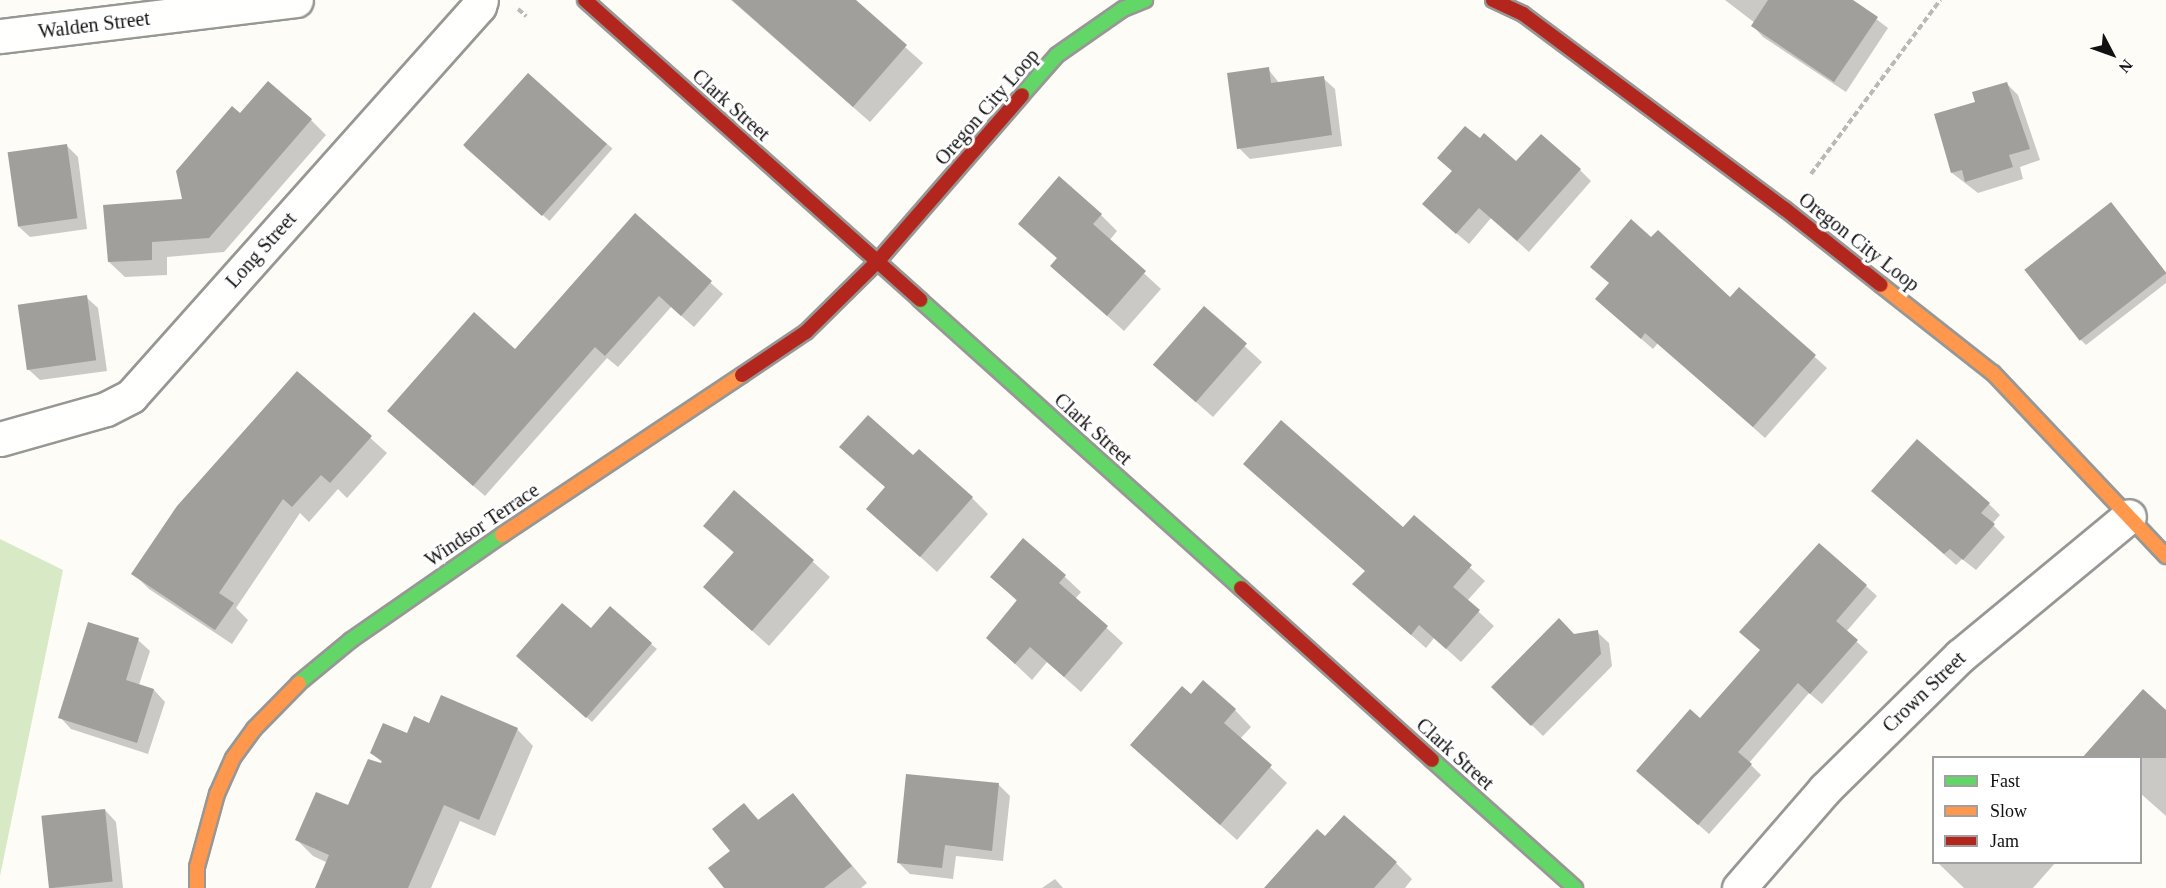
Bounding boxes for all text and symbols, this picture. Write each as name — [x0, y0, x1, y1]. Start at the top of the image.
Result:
street label: Walden Street — [37, 6, 151, 44]
north arrow — [2082, 24, 2142, 84]
street label: Oregon City Loop — [930, 44, 1044, 170]
text: N — [2116, 56, 2136, 76]
street label: Clark Street — [687, 64, 775, 146]
street label: Oregon City Loop — [1794, 187, 1924, 297]
street label: Long Street — [221, 207, 301, 293]
street label: Clark Street — [1049, 388, 1137, 470]
street label: Windsor Terrace — [420, 478, 544, 572]
street label: Crown Street — [1878, 647, 1970, 737]
street label: Clark Street — [1411, 713, 1499, 795]
legend — [1932, 756, 2142, 864]
text: Fast — [1990, 771, 2020, 791]
text: Slow — [1990, 801, 2027, 821]
text: Jam — [1990, 831, 2019, 851]

